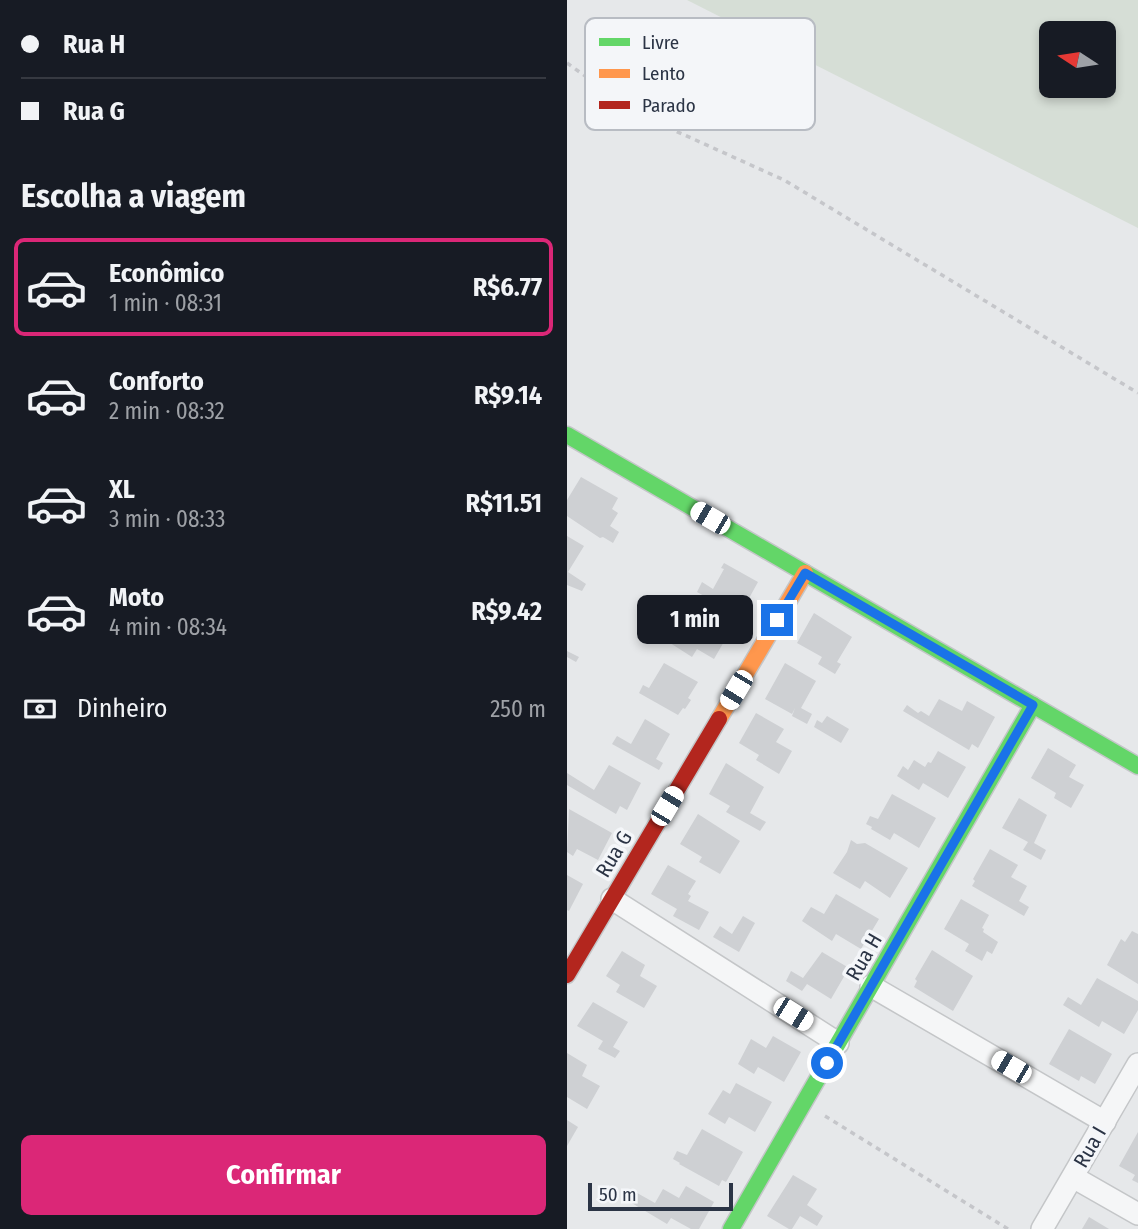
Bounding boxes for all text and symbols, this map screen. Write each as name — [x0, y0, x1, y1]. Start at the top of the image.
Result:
legend — [585, 18, 815, 130]
north arrow — [1039, 21, 1117, 98]
map controls — [1039, 21, 1116, 98]
text: Rua H — [63, 29, 125, 60]
text: Livre — [642, 31, 679, 54]
text: Lento — [642, 62, 685, 85]
text: Parado — [642, 94, 696, 117]
text: Rua G — [63, 96, 125, 127]
text: Escolha a viagem — [21, 177, 246, 215]
icon: car — [25, 256, 88, 319]
text: Econômico — [109, 258, 224, 289]
text: R$6.77 — [473, 272, 542, 303]
text: 1 min · 08:31 — [109, 289, 222, 317]
icon: car — [25, 364, 88, 427]
text: Conforto — [109, 366, 204, 397]
text: R$9.14 — [474, 380, 542, 411]
text: 2 min · 08:32 — [109, 397, 225, 425]
icon: car — [25, 472, 88, 535]
text: XL — [109, 474, 135, 505]
text: R$11.51 — [466, 488, 542, 519]
car — [687, 498, 734, 538]
text: 3 min · 08:33 — [109, 505, 225, 533]
icon: car — [25, 580, 88, 643]
text: Moto — [109, 582, 164, 613]
text: R$9.42 — [471, 596, 542, 627]
callout: 1 min — [637, 596, 753, 644]
route end — [761, 604, 793, 636]
text: 1 min — [670, 605, 720, 633]
text: 4 min · 08:34 — [109, 613, 227, 641]
car — [717, 667, 756, 713]
icon: cash — [21, 690, 59, 728]
text: Dinheiro — [77, 693, 167, 724]
text: 250 m — [490, 695, 546, 723]
car — [648, 783, 687, 829]
street label: Rua G — [590, 826, 638, 882]
street label: Rua H — [840, 929, 888, 985]
car — [770, 994, 817, 1034]
route start — [811, 1047, 843, 1079]
car — [988, 1047, 1035, 1087]
street label: Rua I — [1068, 1122, 1112, 1172]
button: Confirmar — [21, 1135, 546, 1215]
scale bar — [588, 1180, 733, 1212]
text: 50 m — [599, 1183, 637, 1206]

